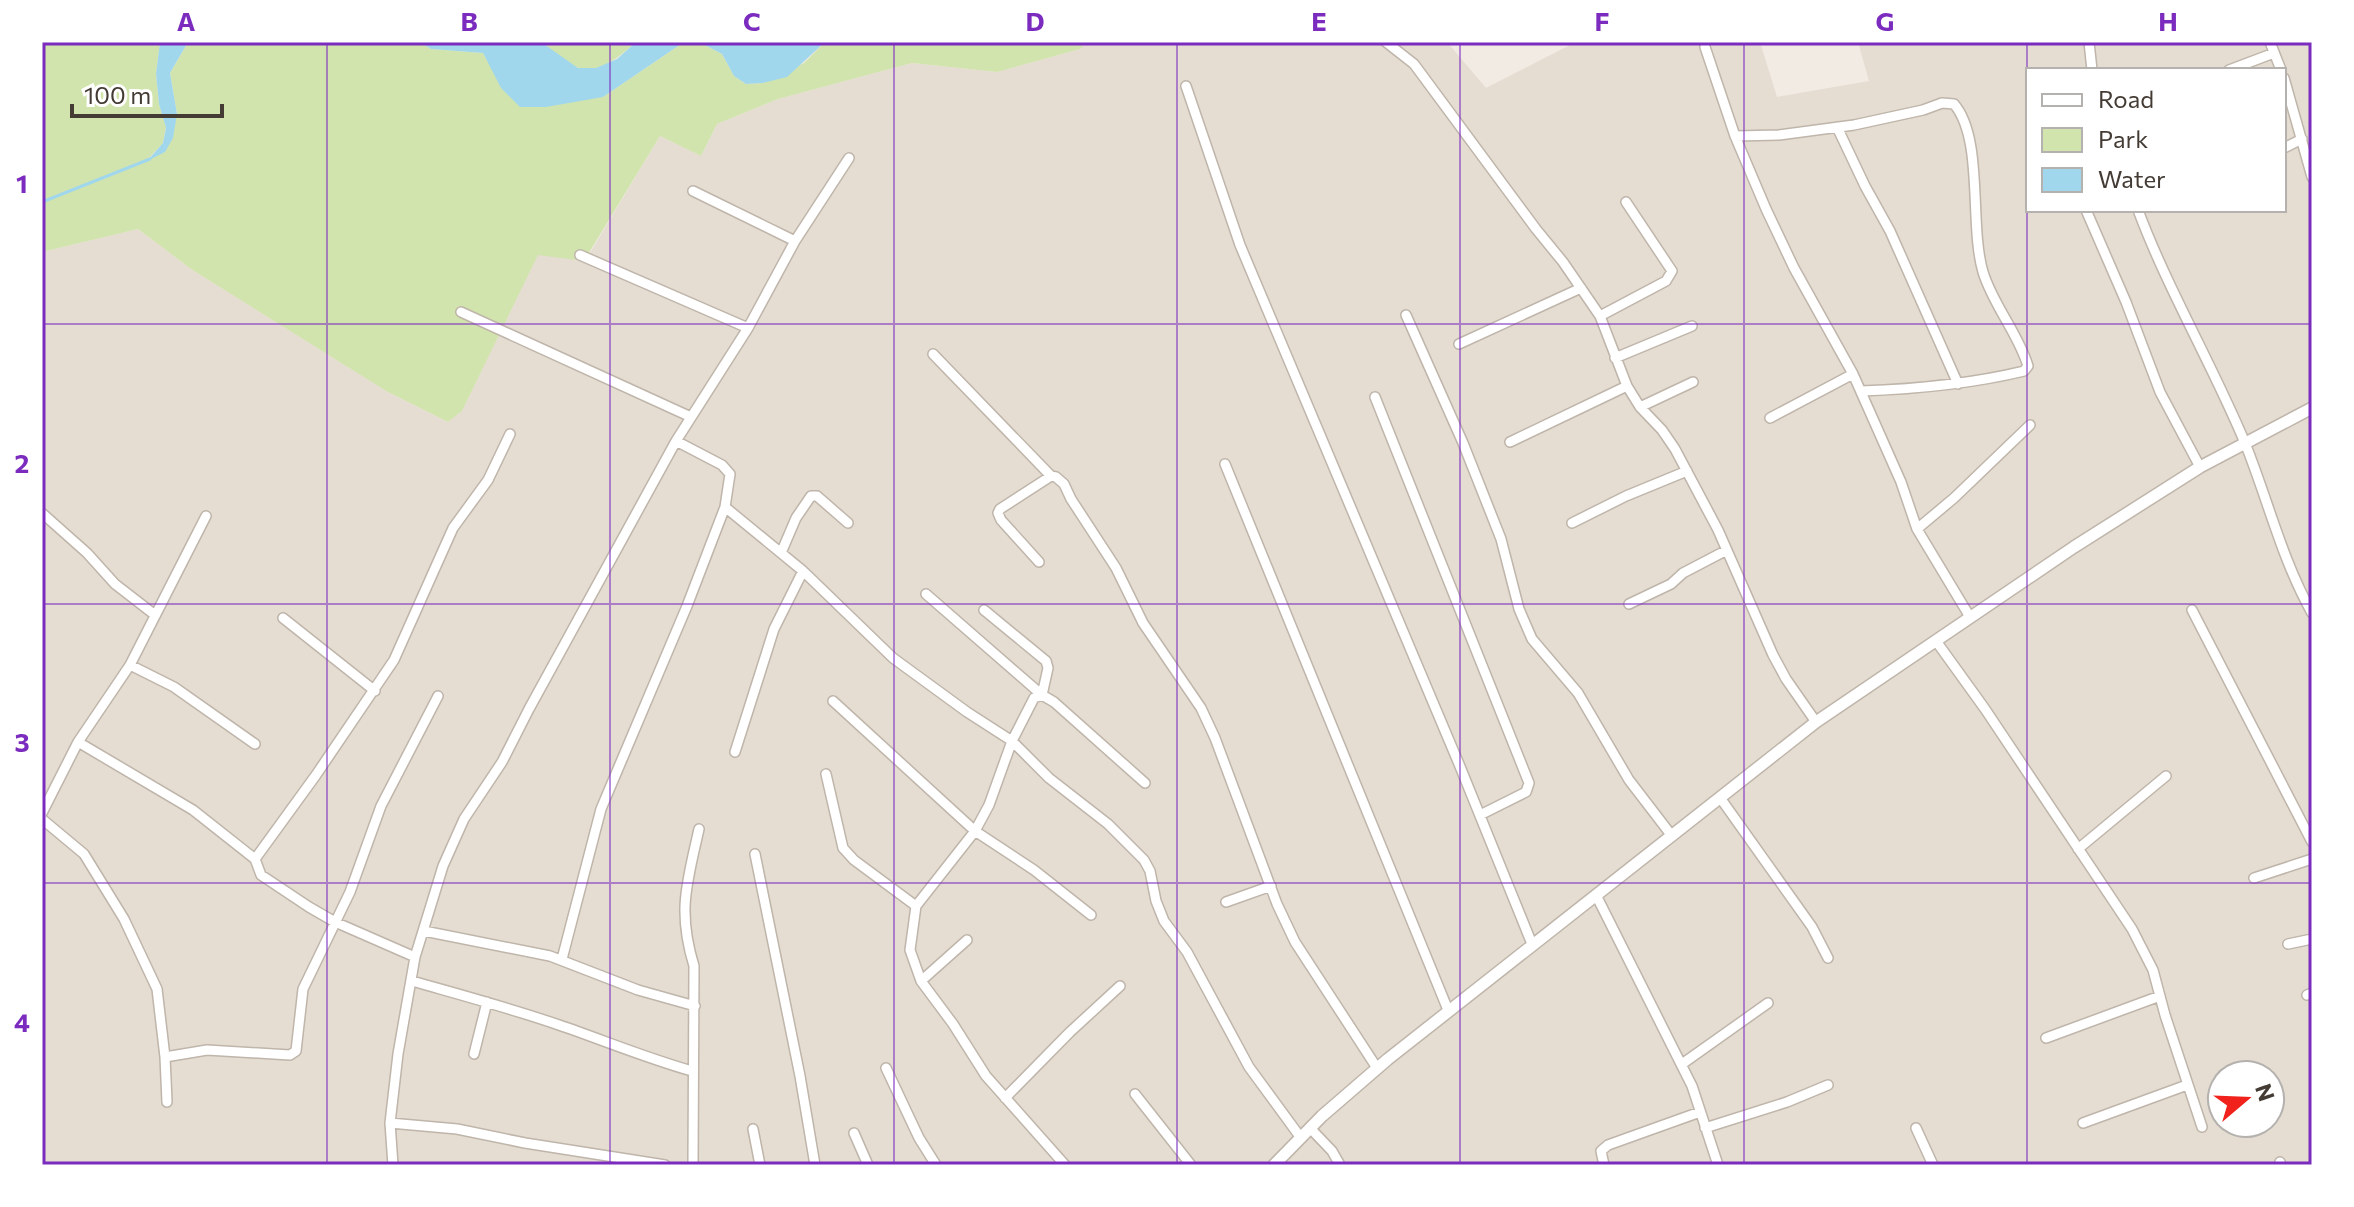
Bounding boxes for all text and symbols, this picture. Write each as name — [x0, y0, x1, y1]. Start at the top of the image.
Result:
text: A — [177, 5, 196, 36]
text: B — [460, 5, 478, 36]
text: C — [743, 5, 761, 36]
text: D — [1025, 5, 1045, 36]
text: E — [1311, 5, 1327, 36]
text: F — [1594, 5, 1610, 36]
text: G — [1876, 5, 1894, 36]
text: H — [2158, 5, 2178, 36]
scale bar — [72, 68, 222, 118]
legend — [2026, 68, 2286, 212]
text: 100 m — [84, 80, 151, 109]
text: Road — [2098, 84, 2154, 113]
text: Park — [2098, 124, 2148, 153]
text: Water — [2098, 164, 2166, 193]
text: 1 — [16, 167, 28, 198]
text: 2 — [15, 447, 29, 478]
text: 3 — [14, 726, 30, 757]
text: 4 — [14, 1006, 30, 1037]
north arrow — [2206, 1059, 2286, 1139]
text: N — [2250, 1080, 2281, 1105]

